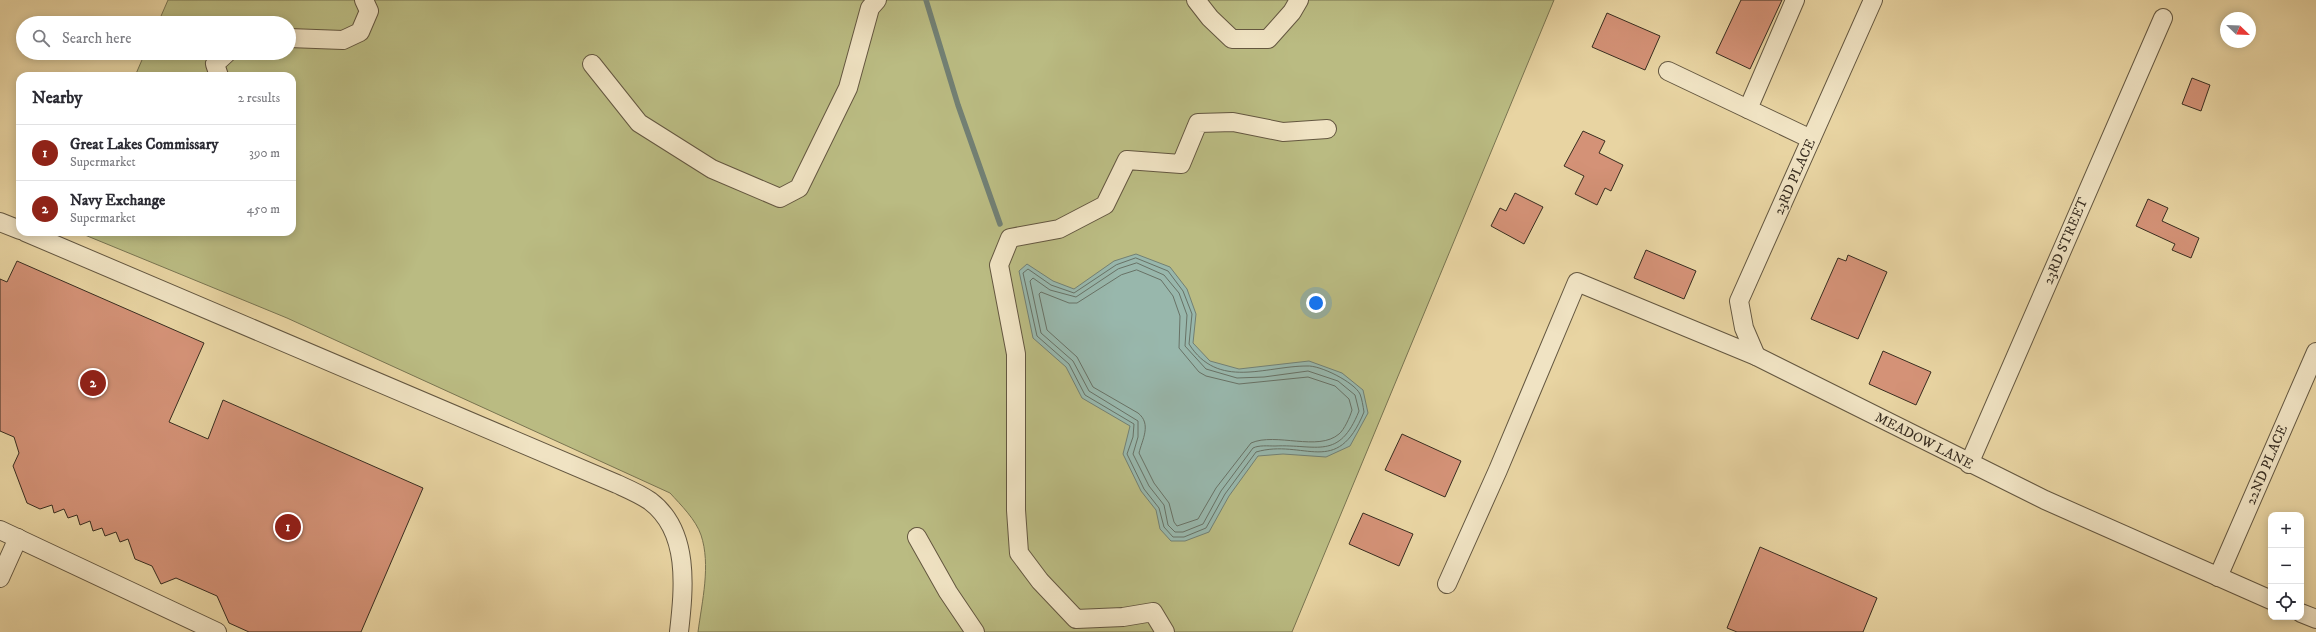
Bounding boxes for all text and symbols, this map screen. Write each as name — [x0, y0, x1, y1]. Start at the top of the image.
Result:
north arrow — [2220, 12, 2256, 48]
search box — [16, 16, 296, 60]
icon: search — [30, 27, 52, 49]
text: Search here — [62, 29, 131, 48]
text: Nearby — [32, 87, 82, 109]
text: 2 results — [238, 90, 280, 106]
text: Great Lakes Commissary — [70, 135, 218, 154]
street label: 23RD PLACE — [1770, 136, 1820, 218]
text: 1 — [43, 145, 47, 161]
text: 390 m — [249, 145, 280, 161]
text: Supermarket — [70, 154, 136, 170]
text: Navy Exchange — [70, 191, 165, 210]
street label: 23RD STREET — [2040, 195, 2093, 287]
text: 2 — [42, 201, 48, 217]
text: 450 m — [247, 201, 280, 217]
text: Supermarket — [70, 210, 136, 226]
your location — [1306, 293, 1326, 313]
pin: 2 — [80, 368, 106, 398]
street label: MEADOW LANE — [1872, 408, 1976, 474]
street label: 22ND PLACE — [2242, 422, 2292, 508]
pin: 1 — [275, 512, 301, 542]
map controls — [2268, 512, 2304, 620]
button: + — [2268, 512, 2304, 548]
button: − — [2268, 548, 2304, 584]
button: locate — [2268, 584, 2304, 620]

